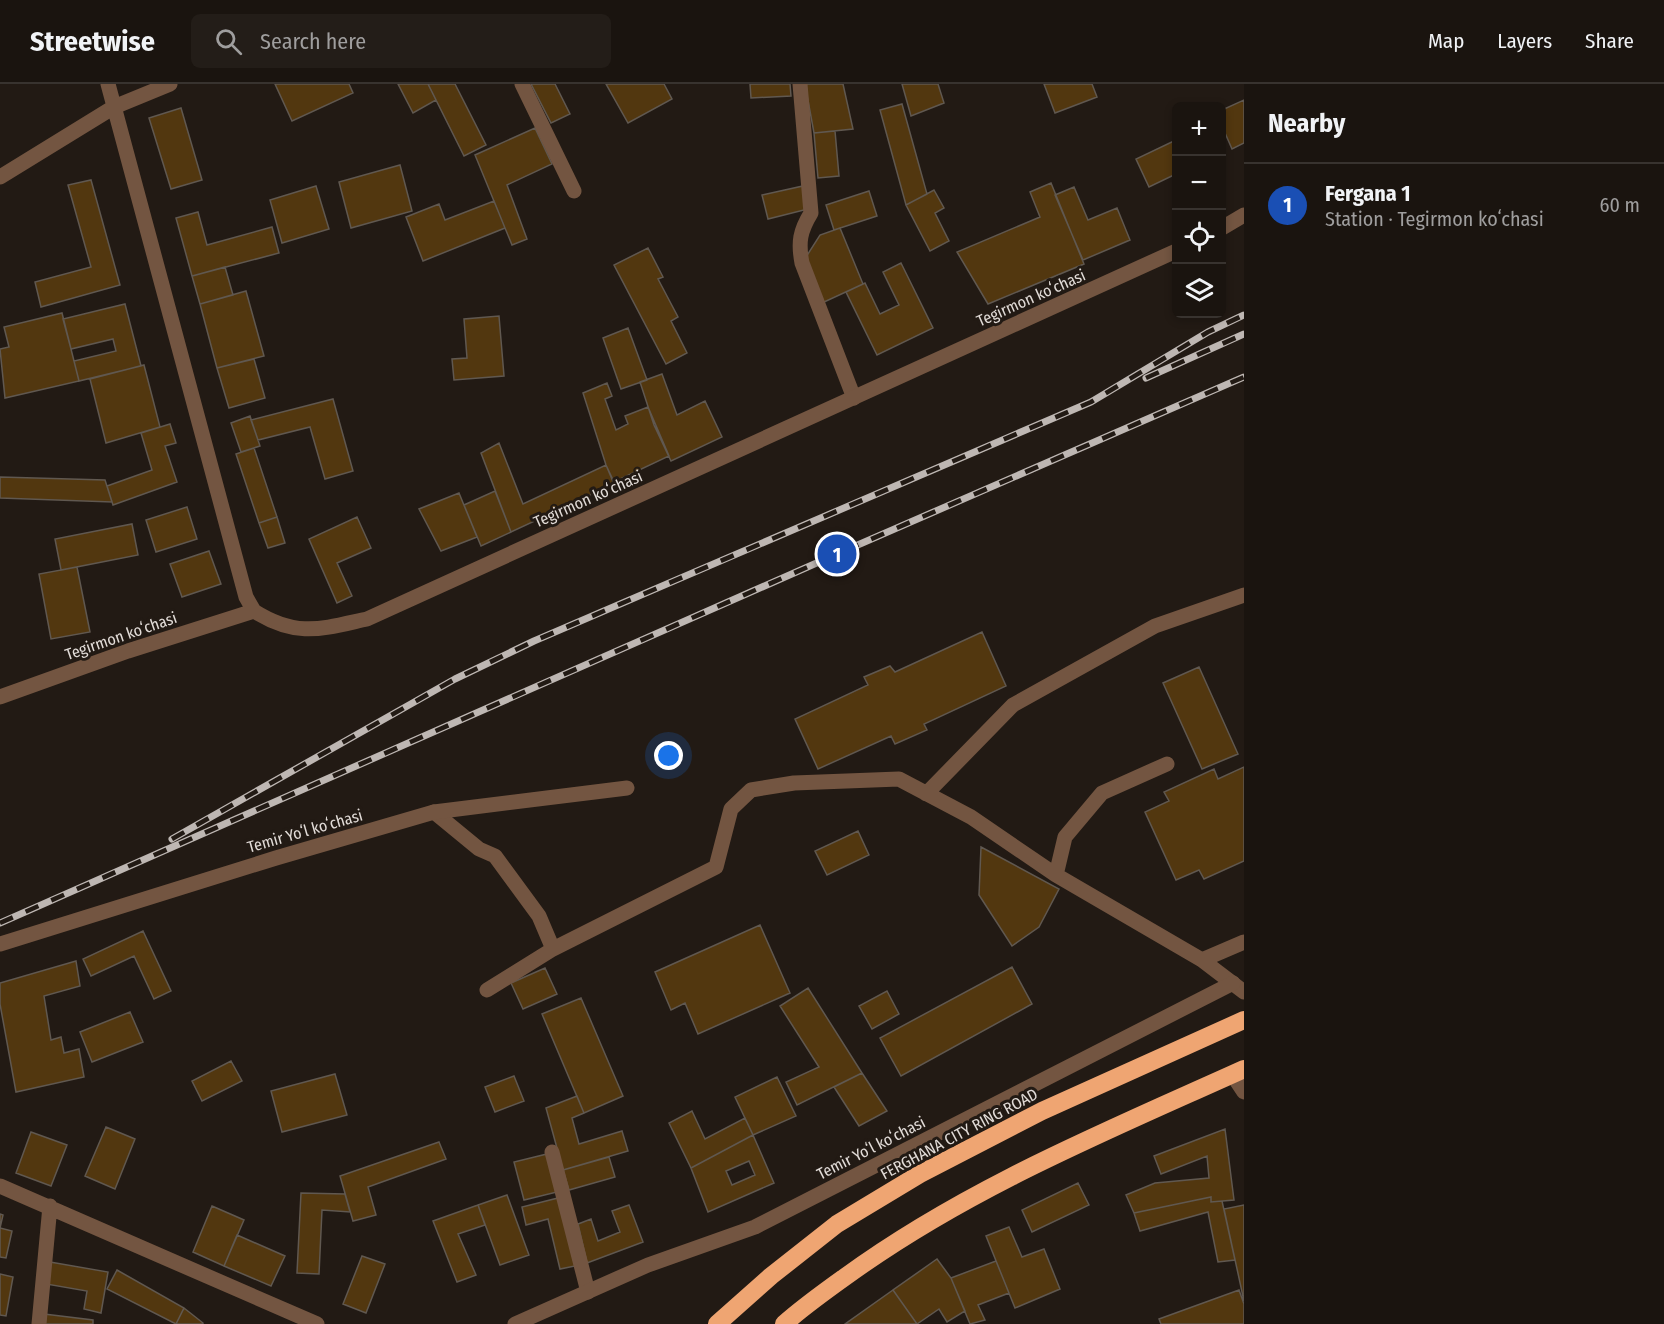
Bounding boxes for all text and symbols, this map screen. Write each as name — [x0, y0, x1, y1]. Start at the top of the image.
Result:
search box — [191, 14, 611, 68]
text: Streetwise — [30, 25, 155, 58]
icon: search — [212, 25, 245, 58]
text: Search here — [260, 28, 366, 55]
text: Map — [1428, 28, 1464, 54]
text: Layers — [1497, 28, 1552, 54]
text: Share — [1585, 28, 1634, 54]
map controls — [1172, 102, 1226, 318]
button: + — [1172, 102, 1226, 156]
text: Nearby — [1268, 108, 1345, 139]
button: − — [1172, 156, 1226, 210]
text: Fergana 1 — [1325, 180, 1411, 207]
text: 1 — [1283, 193, 1292, 217]
text: 60 m — [1600, 193, 1640, 217]
text: Station · Tegirmon koʻchasi — [1325, 207, 1544, 231]
button: locate — [1172, 210, 1226, 264]
button: layers — [1172, 264, 1226, 318]
street label: Tegirmon koʻchasi — [974, 266, 1088, 330]
street label: Tegirmon koʻchasi — [531, 467, 645, 531]
pin: 1 — [818, 532, 856, 576]
street label: Tegirmon koʻchasi — [63, 608, 179, 664]
your location — [654, 741, 683, 770]
street label: Temir Yoʻl koʻchasi — [245, 805, 365, 857]
street label: FERGHANA CITY RING ROAD — [877, 1084, 1041, 1184]
street label: Temir Yoʻl koʻchasi — [814, 1113, 928, 1183]

